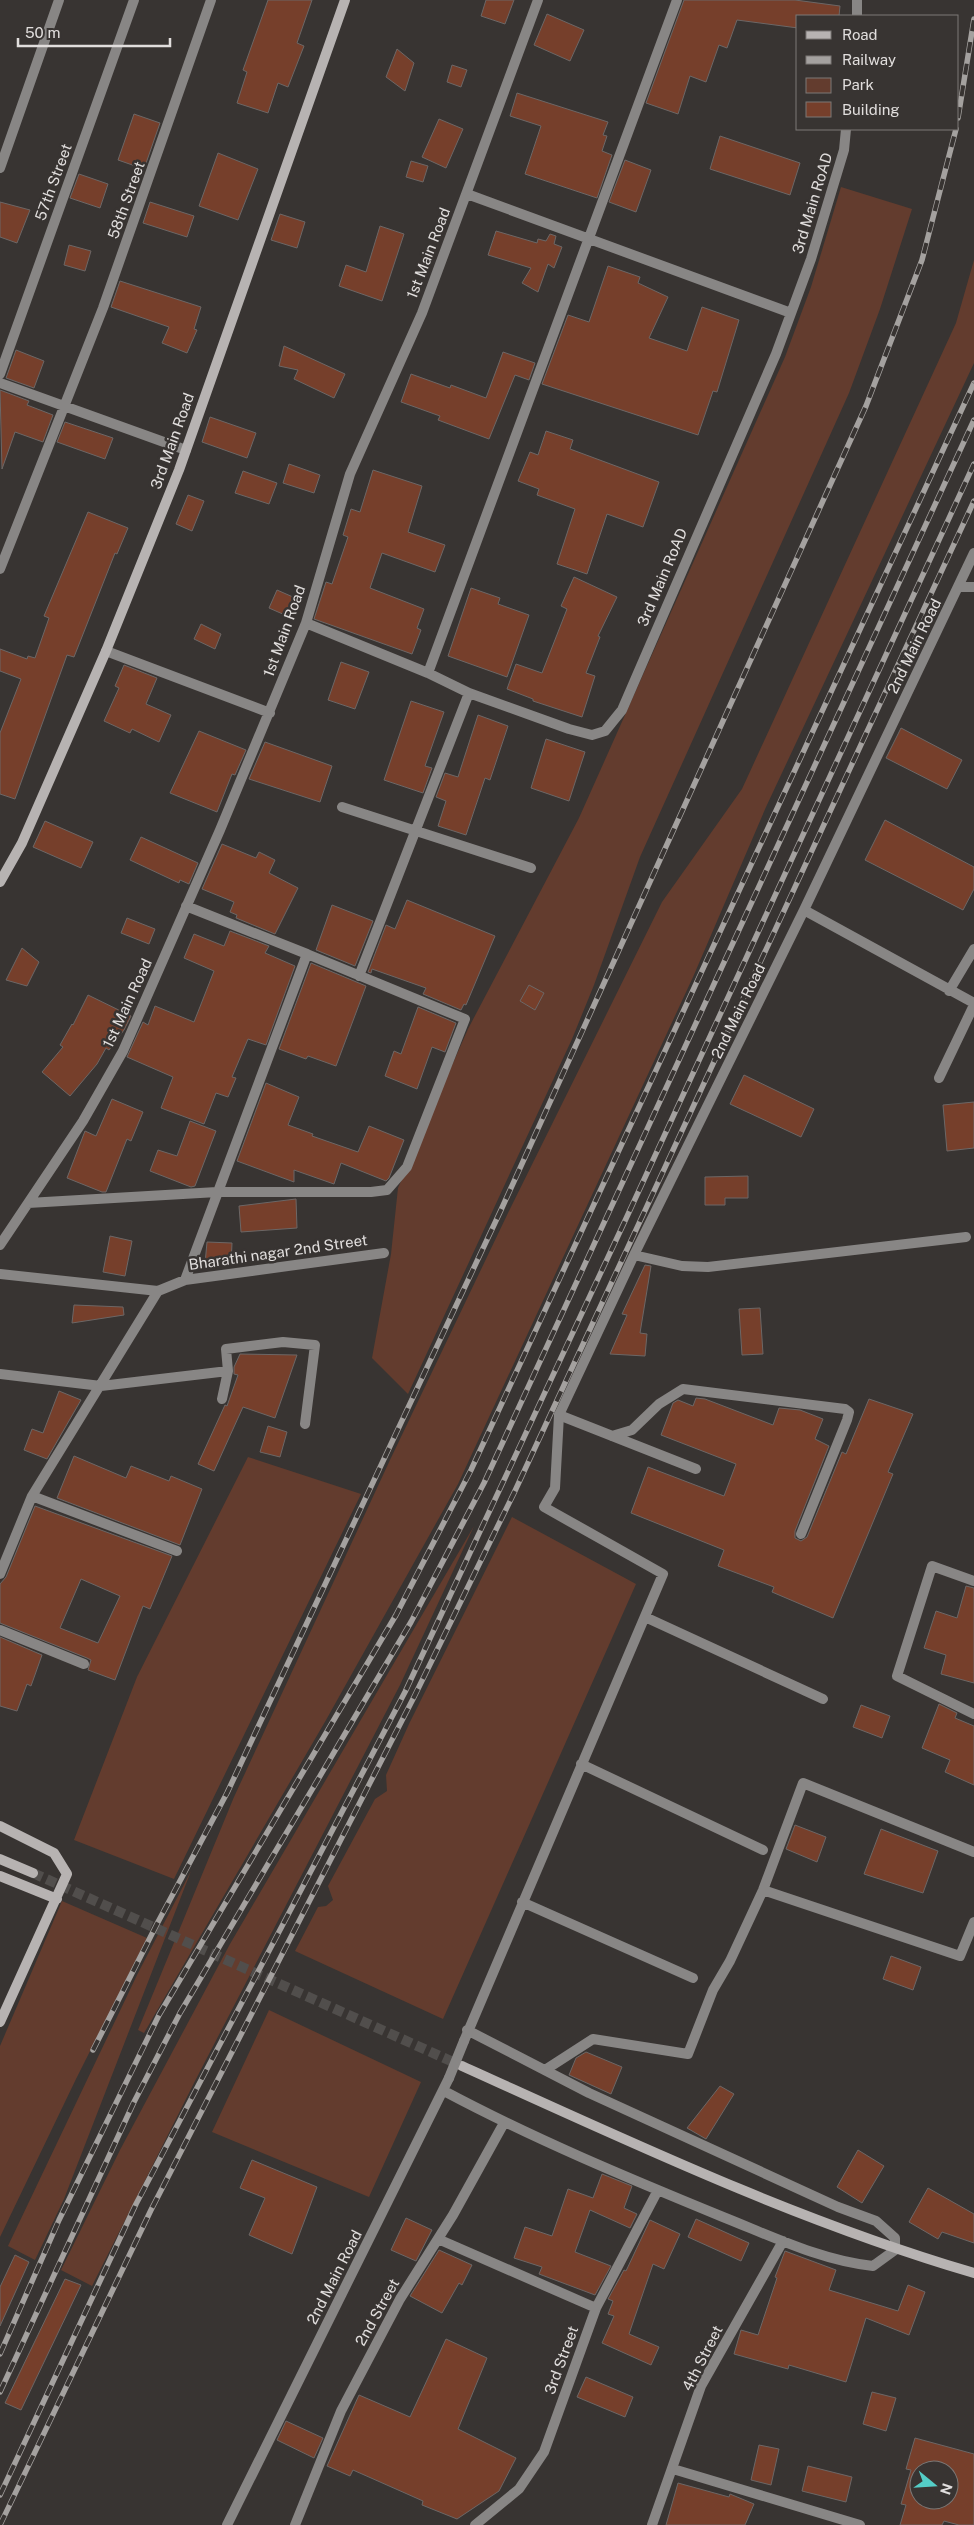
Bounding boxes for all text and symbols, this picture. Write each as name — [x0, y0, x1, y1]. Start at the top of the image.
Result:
scale bar — [18, 15, 170, 47]
legend — [796, 15, 959, 130]
text: 50 m — [25, 24, 60, 41]
text: Road — [842, 26, 878, 43]
text: Railway — [842, 51, 896, 68]
text: Park — [842, 76, 874, 93]
text: Building — [842, 101, 900, 118]
street label: 57th Street — [31, 141, 75, 223]
street label: 3rd Main RoAD — [789, 150, 835, 256]
street label: 58th Street — [104, 159, 148, 241]
street label: 1st Main Road — [403, 205, 453, 301]
street label: 3rd Main Road — [147, 391, 197, 491]
street label: 3rd Main RoAD — [634, 525, 690, 629]
street label: 1st Main Road — [260, 583, 308, 679]
street label: 2nd Main Road — [884, 596, 944, 696]
street label: 1st Main Road — [99, 956, 155, 1050]
street label: 2nd Main Road — [708, 961, 768, 1061]
street label: Bharathi nagar 2nd Street — [188, 1231, 369, 1273]
street label: 2nd Main Road — [303, 2227, 365, 2327]
street label: 2nd Street — [352, 2275, 402, 2348]
street label: 4th Street — [678, 2322, 726, 2394]
street label: 3rd Street — [541, 2323, 581, 2397]
north arrow — [909, 2460, 959, 2510]
text: N — [937, 2481, 956, 2497]

